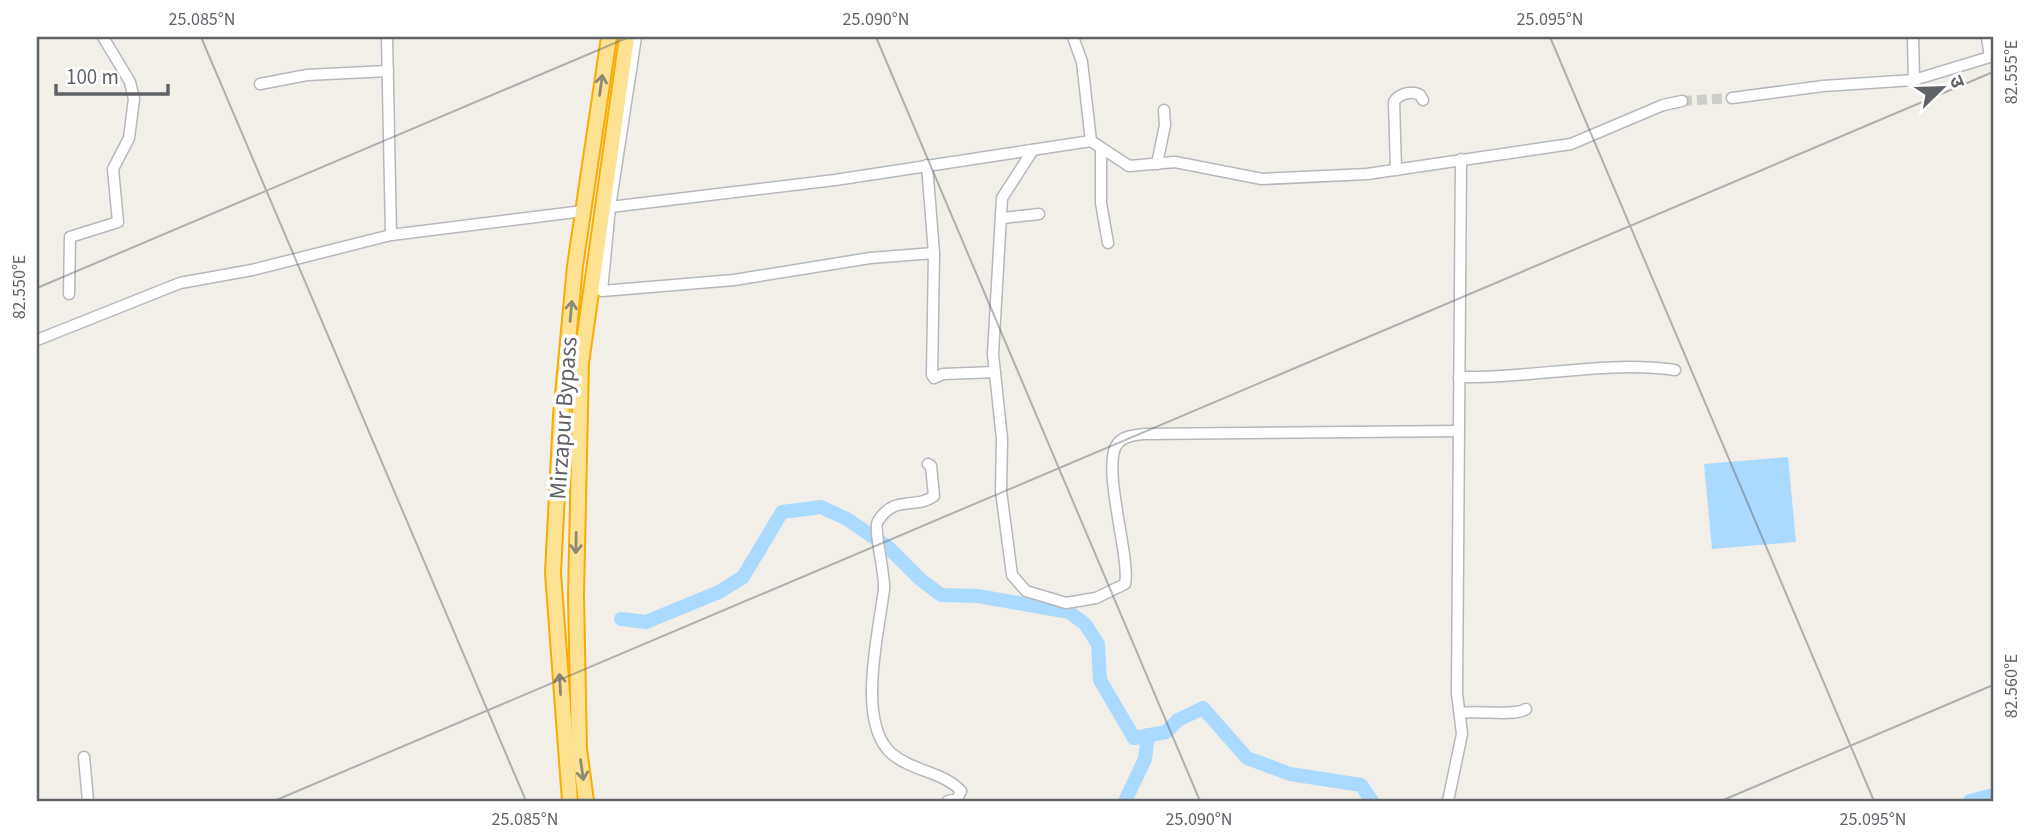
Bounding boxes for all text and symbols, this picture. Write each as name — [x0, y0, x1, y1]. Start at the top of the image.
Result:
text: 25.085°N — [169, 7, 235, 32]
text: 25.090°N — [843, 7, 909, 32]
text: 25.095°N — [1517, 7, 1583, 32]
text: 82.555°E — [1999, 40, 2024, 104]
scale bar — [56, 52, 168, 96]
north arrow — [1908, 52, 1978, 122]
text: 100 m — [66, 62, 119, 92]
text: उ — [1942, 72, 1971, 93]
one-way arrow — [595, 75, 608, 97]
text: 82.550°E — [7, 255, 32, 319]
one-way arrow — [564, 300, 577, 323]
street label: Mirzapur Bypass — [540, 335, 587, 501]
one-way arrow — [569, 531, 583, 554]
text: 82.560°E — [1999, 654, 2024, 718]
one-way arrow — [553, 674, 566, 696]
one-way arrow — [575, 758, 588, 781]
text: 25.085°N — [492, 807, 558, 832]
text: 25.090°N — [1166, 807, 1232, 832]
text: 25.095°N — [1840, 807, 1906, 832]

